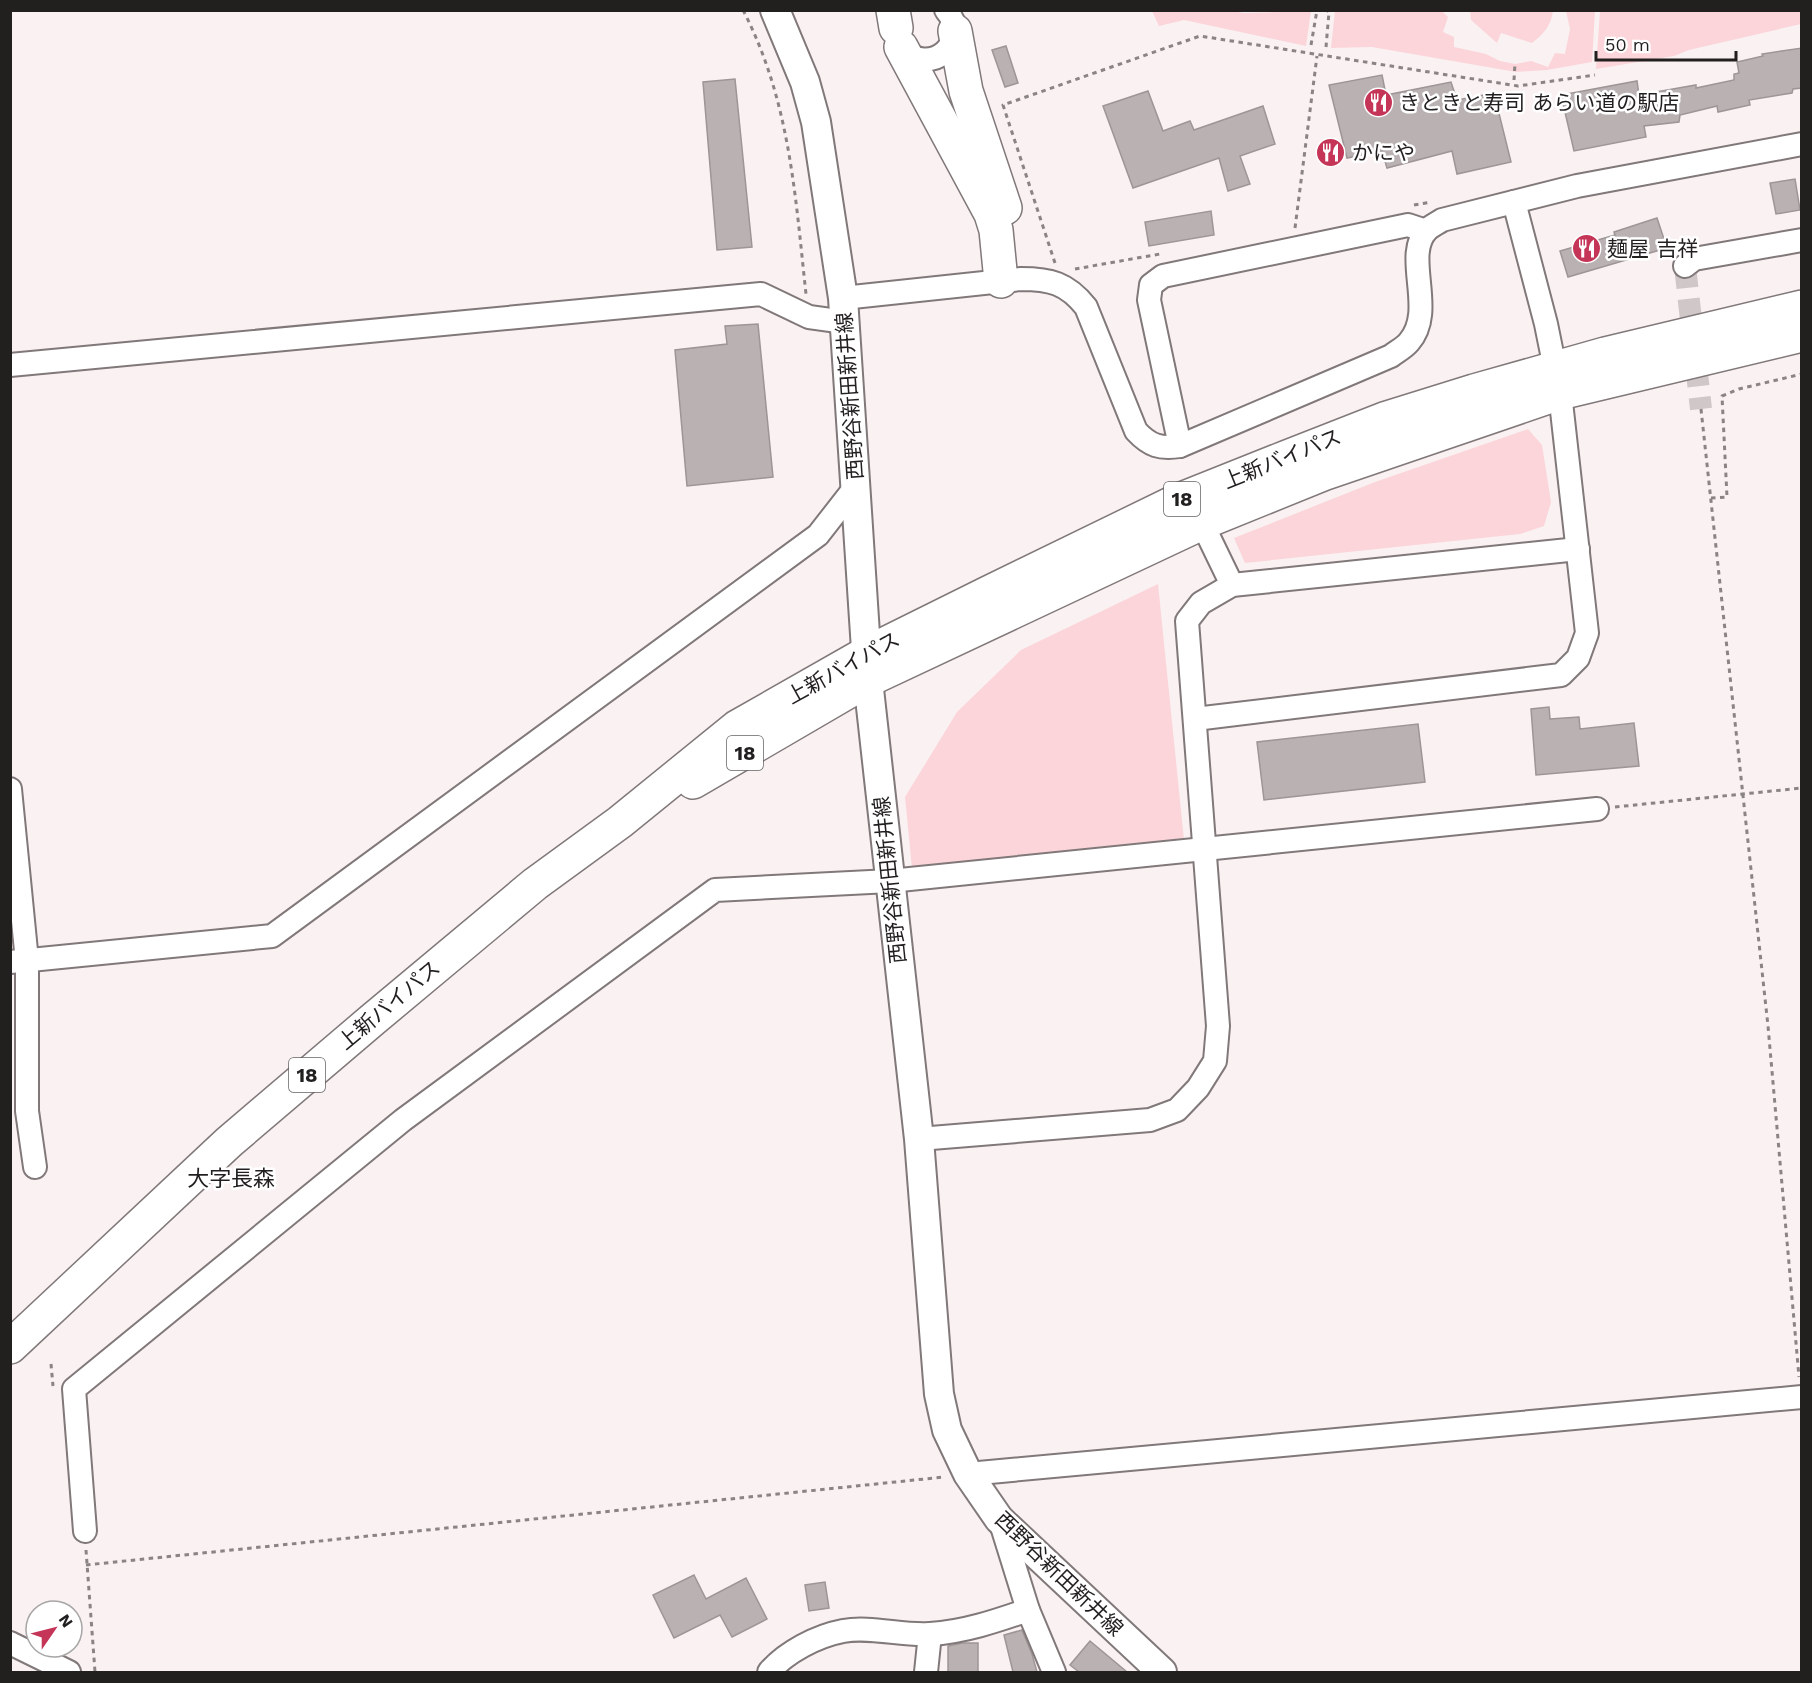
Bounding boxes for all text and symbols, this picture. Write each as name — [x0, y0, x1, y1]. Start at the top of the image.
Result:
scale bar — [1596, 24, 1736, 62]
text: 50 m — [1605, 34, 1650, 55]
restaurant icon: きときと寿司 あらい道の駅店 — [1362, 87, 1394, 119]
place label: きときと寿司 あらい道の駅店 — [1399, 90, 1679, 115]
restaurant icon: かにや — [1315, 137, 1347, 169]
place label: かにや — [1352, 140, 1415, 165]
restaurant icon: 麺屋 吉祥 — [1570, 233, 1602, 265]
place label: 麺屋 吉祥 — [1607, 236, 1698, 261]
street label: 西野谷新田新井線 — [831, 311, 868, 481]
street label: 上新バイパス — [1219, 423, 1345, 494]
road number: 18 — [1164, 482, 1200, 516]
street label: 上新バイパス — [782, 626, 904, 709]
road number: 18 — [727, 736, 763, 770]
street label: 西野谷新田新井線 — [868, 795, 911, 965]
street label: 上新バイパス — [333, 955, 445, 1055]
road number: 18 — [289, 1058, 325, 1092]
district label: 大字長森 — [187, 1166, 275, 1191]
street label: 西野谷新田新井線 — [990, 1506, 1128, 1641]
north arrow — [24, 1599, 84, 1659]
text: N — [55, 1610, 77, 1631]

